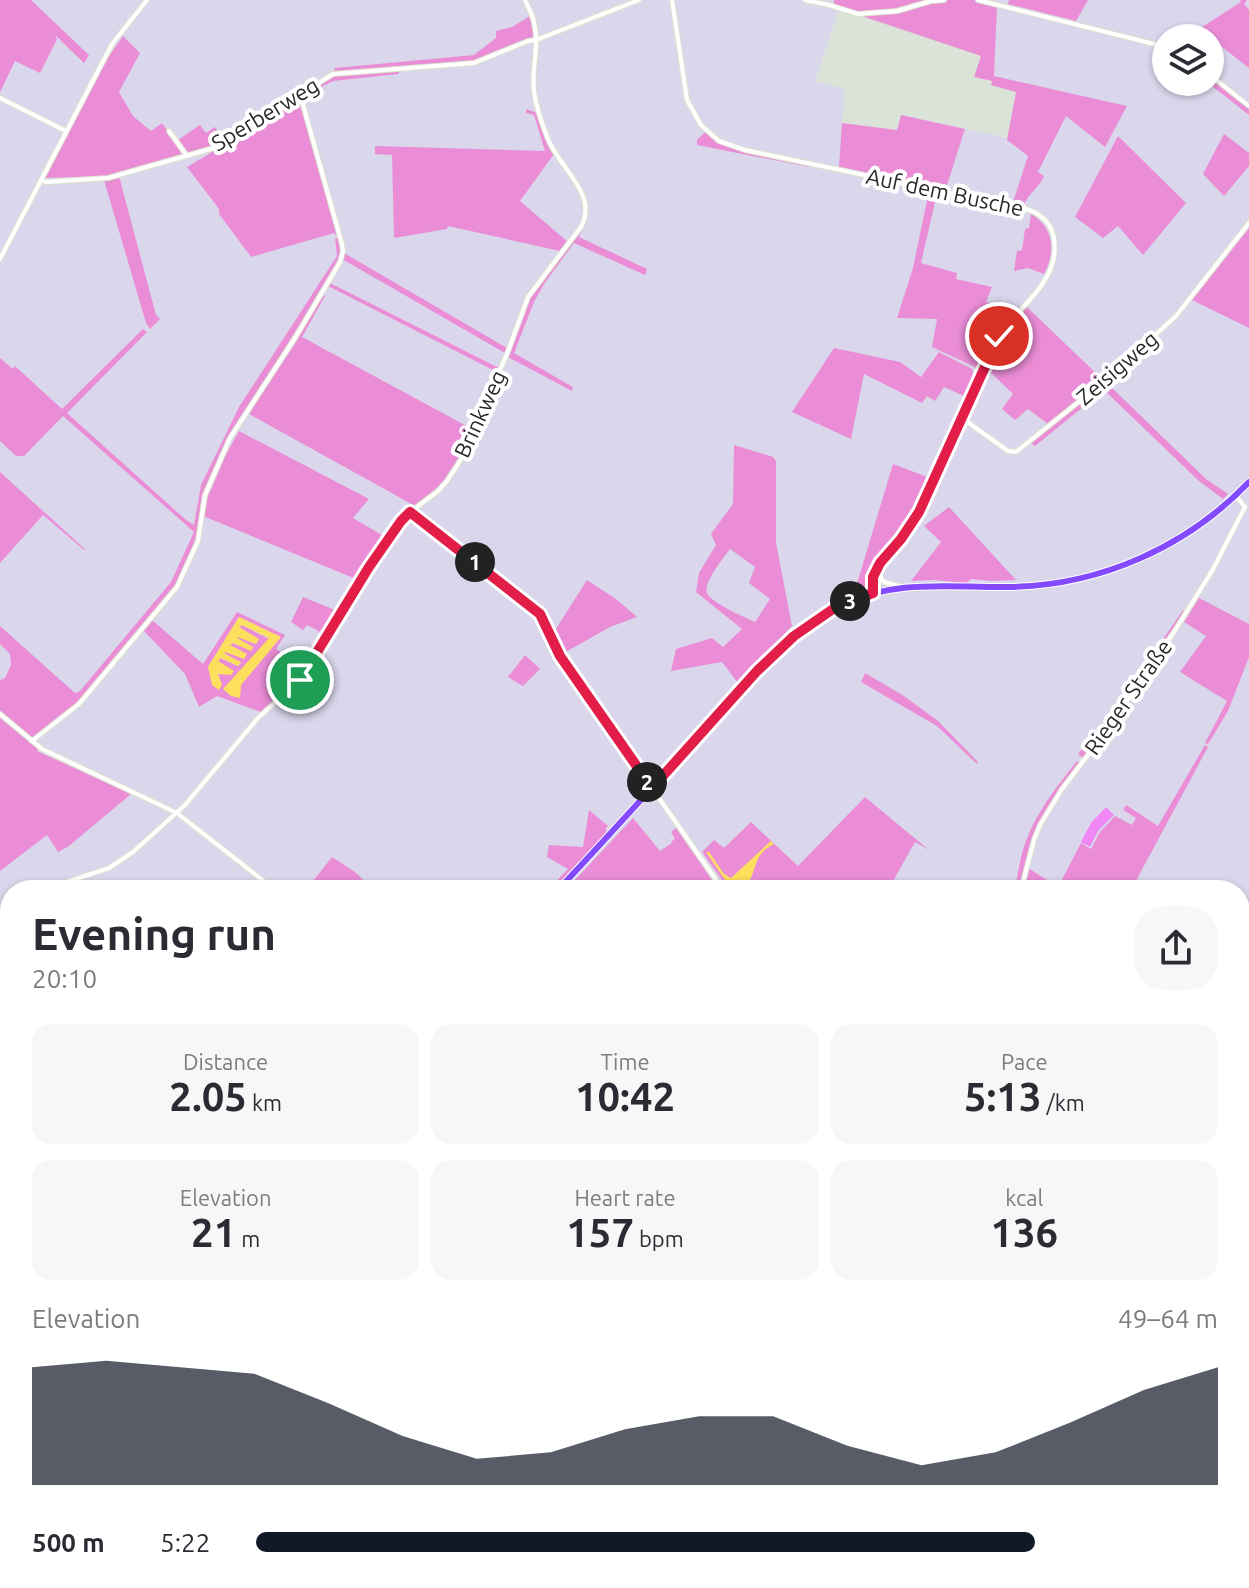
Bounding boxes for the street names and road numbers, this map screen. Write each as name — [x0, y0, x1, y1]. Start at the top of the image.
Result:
street label: Sperberweg — [207, 72, 323, 155]
street label: Auf dem Busche — [864, 163, 1026, 220]
street label: Zeisigweg — [1071, 326, 1162, 410]
street label: Brinkweg — [449, 366, 511, 461]
street label: Rieger Straße — [1079, 634, 1176, 759]

